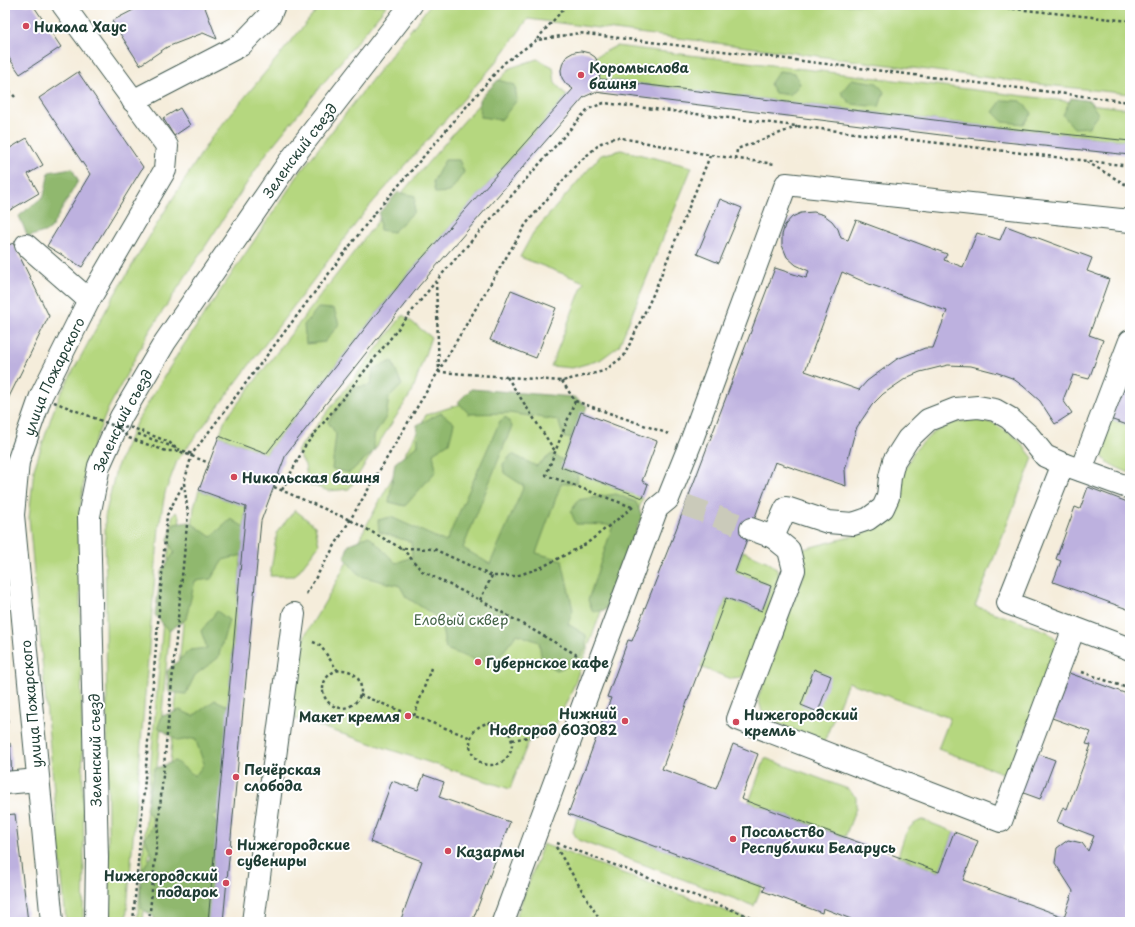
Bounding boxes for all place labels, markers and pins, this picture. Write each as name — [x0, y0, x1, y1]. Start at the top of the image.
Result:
place label: Никола Хаус — [34, 16, 127, 37]
marker: Никола Хаус — [21, 21, 31, 31]
place label: Коромыслова башня — [589, 57, 690, 94]
marker: Коромыслова башня — [576, 70, 586, 80]
place label: Никольская башня — [242, 467, 380, 488]
marker: Никольская башня — [229, 472, 239, 482]
place label: Губернское кафе — [486, 652, 609, 673]
marker: Губернское кафе — [473, 657, 483, 667]
place label: Нижний Новгород 603082 — [489, 703, 617, 740]
place label: Нижегородский кремль — [744, 704, 858, 741]
place label: Макет кремля — [299, 706, 400, 727]
marker: Макет кремля — [403, 711, 413, 721]
marker: Нижний Новгород 603082 — [620, 716, 630, 726]
marker: Нижегородский кремль — [731, 717, 741, 727]
place label: Печёрская слобода — [244, 759, 321, 796]
marker: Печёрская слобода — [231, 772, 241, 782]
place label: Посольство Республики Беларусь — [741, 821, 896, 858]
place label: Нижегородские сувениры — [237, 834, 350, 871]
marker: Посольство Республики Беларусь — [728, 834, 738, 844]
place label: Казармы — [456, 841, 525, 862]
marker: Казармы — [443, 846, 453, 856]
marker: Нижегородские сувениры — [224, 847, 234, 857]
place label: Нижегородский подарок — [104, 865, 218, 902]
marker: Нижегородский подарок — [221, 878, 231, 888]

